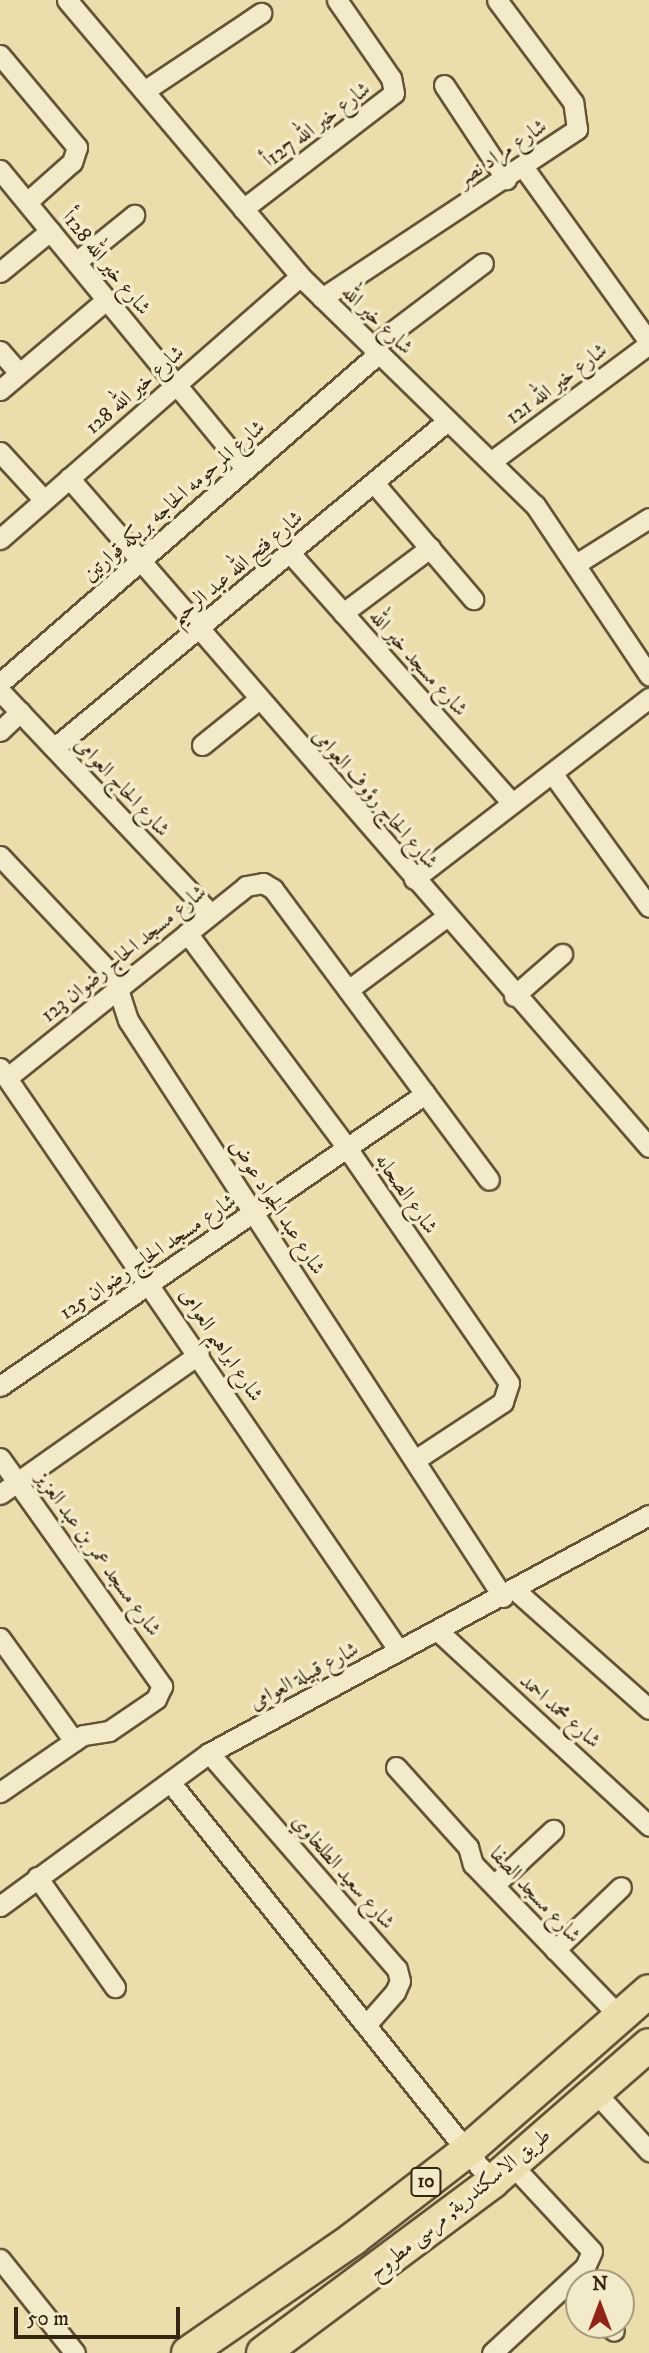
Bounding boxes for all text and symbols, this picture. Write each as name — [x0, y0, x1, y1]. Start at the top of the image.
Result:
street label: شارع خير الله 127أ — [258, 76, 376, 174]
street label: شارع مراد نصر — [452, 114, 552, 192]
street label: شارع خير الله 128أ — [56, 205, 156, 321]
street label: شارع خير الله — [336, 280, 418, 360]
street label: شارع خير الله 121 — [502, 338, 612, 430]
street label: شارع خير الله 128 — [80, 340, 190, 440]
street label: شارع المرحومه الحاجه بريكه قوارتين — [78, 415, 270, 587]
street label: شارع فتح الله عبد الرحيم — [166, 505, 308, 631]
street label: شارع مسجد خير الله — [363, 604, 473, 722]
street label: شارع الحاج رؤوف العوامى — [307, 724, 443, 874]
street label: شارع الحاج العوامى — [69, 732, 175, 842]
street label: شارع مسجد الحاج رضوان 123 — [36, 880, 212, 1028]
street label: شارع عبد الجواد عوض — [224, 1134, 330, 1280]
street label: شارع الصحابه — [369, 1149, 443, 1239]
street label: شارع مسجد الحاج رضوان 125 — [55, 1189, 241, 1325]
street label: شارع ابراهيم العوامى — [174, 1283, 268, 1407]
street label: شارع مسجد عمر بن عبد العزيز — [30, 1467, 166, 1641]
street label: شارع قبيلة العوامى — [245, 1637, 363, 1715]
street label: شارع محمد احمد — [514, 1668, 606, 1754]
street label: شارع سعيد الطلخاوي — [286, 1809, 400, 1935]
street label: شارع مسجد الصفا — [484, 1842, 586, 1948]
street label: طريق الاسكندرية, مرسى مطروح — [364, 2123, 556, 2285]
road number: 10 — [410, 2166, 442, 2198]
north arrow — [565, 2269, 635, 2339]
text: N — [592, 2273, 608, 2296]
scale bar — [18, 2294, 184, 2338]
text: 50 m — [27, 2306, 69, 2332]

